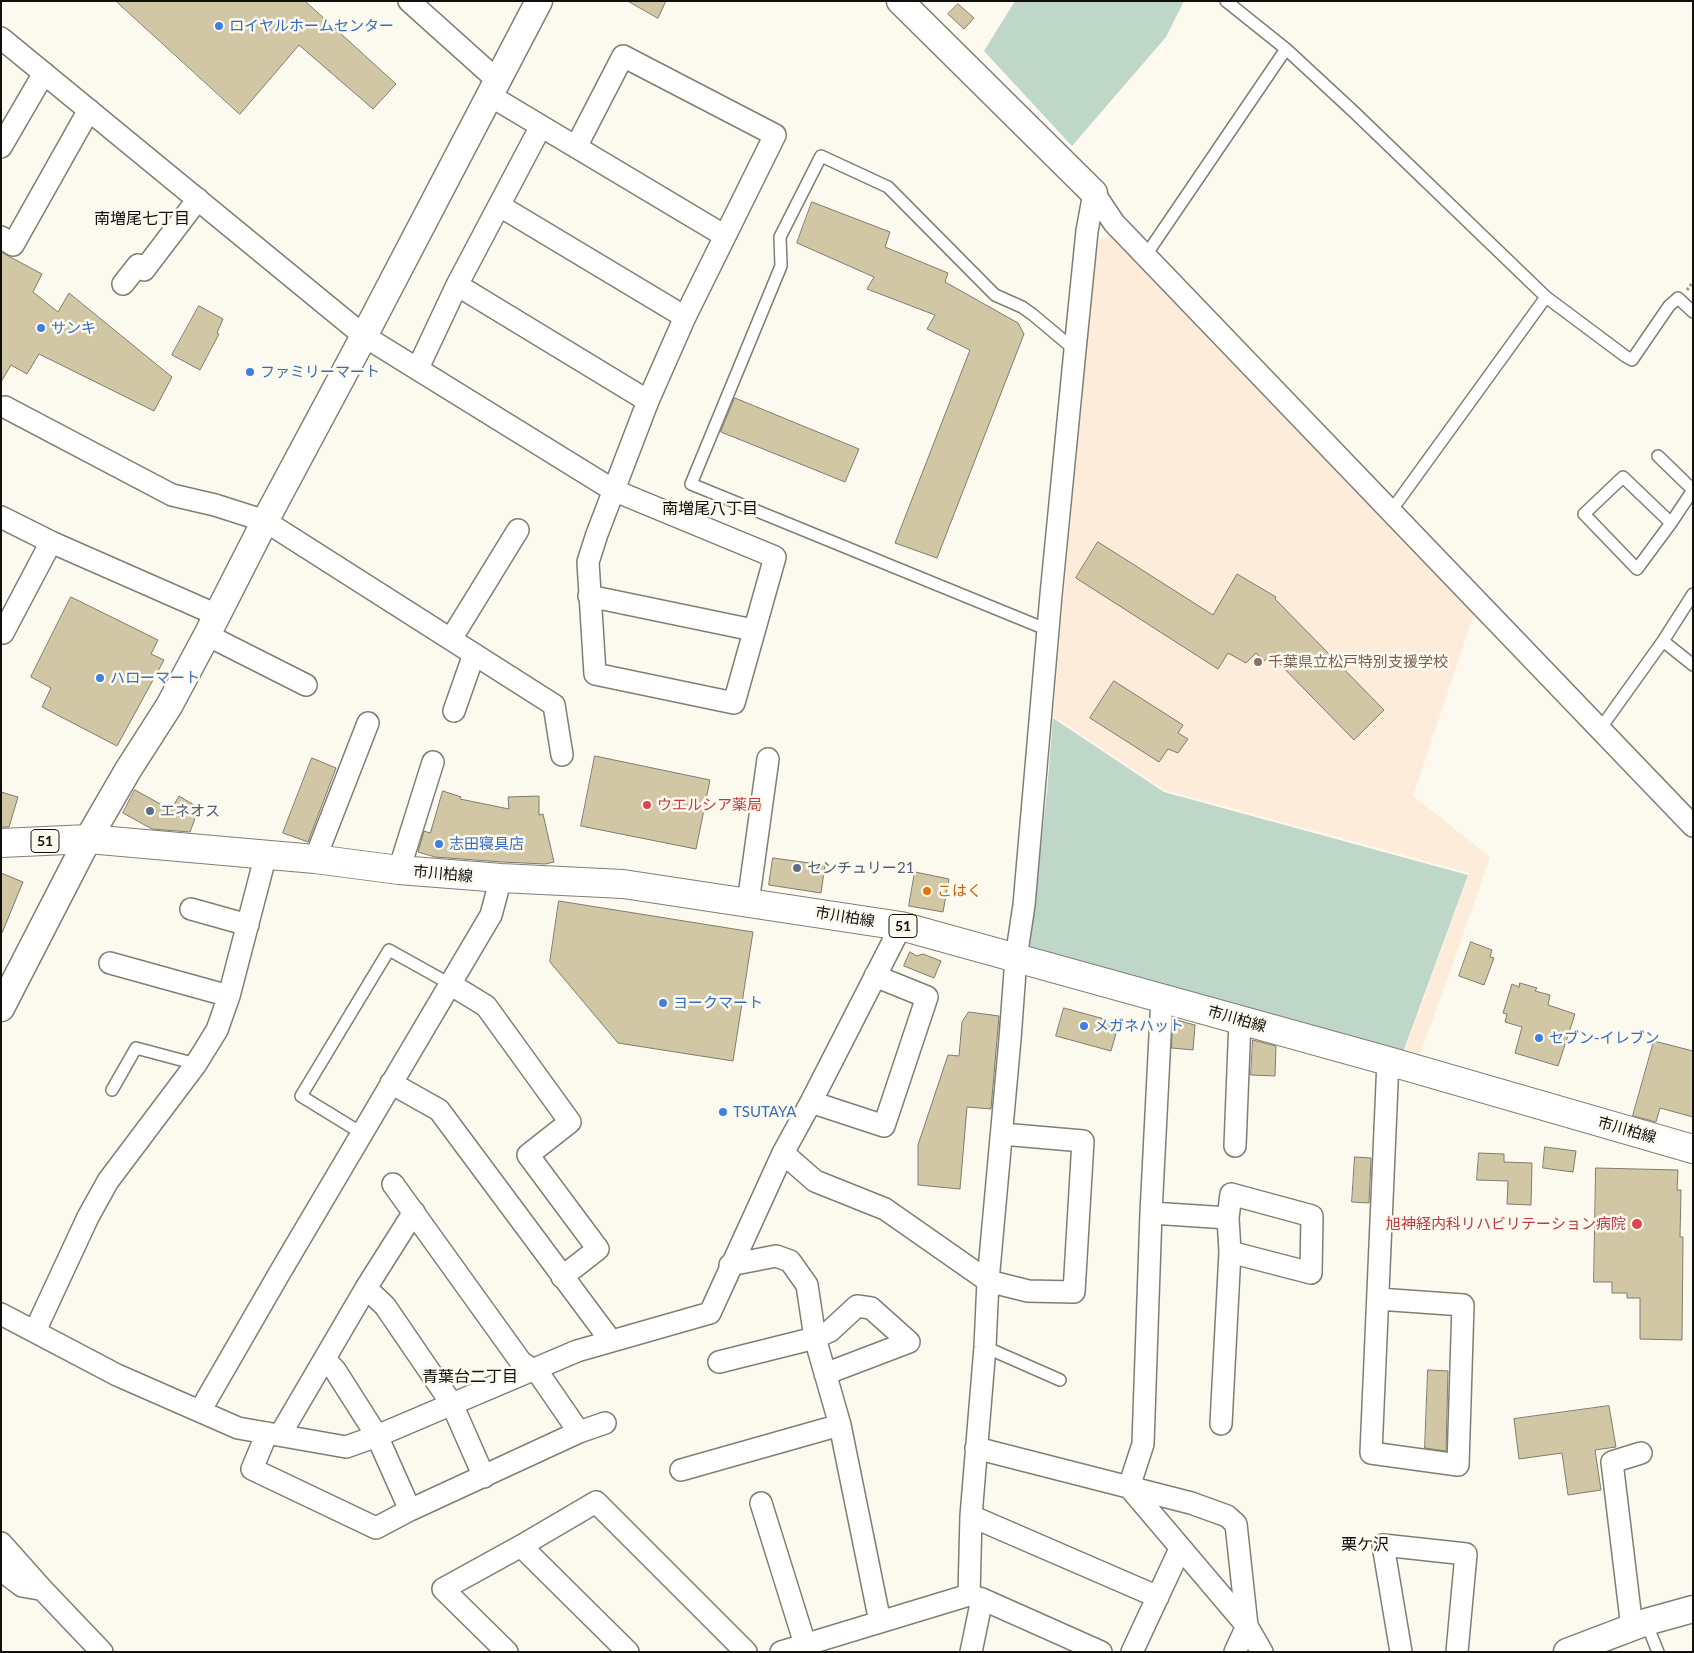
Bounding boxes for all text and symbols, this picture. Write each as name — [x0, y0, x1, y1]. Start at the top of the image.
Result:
place label: ロイヤルホームセンター — [229, 17, 394, 35]
marker: ロイヤルホームセンター — [213, 20, 225, 32]
district label: 南増尾七丁目 — [94, 209, 190, 229]
place label: サンキ — [51, 319, 96, 337]
marker: サンキ — [35, 322, 47, 334]
place label: ファミリーマート — [260, 363, 380, 381]
marker: ファミリーマート — [244, 366, 256, 378]
district label: 南増尾八丁目 — [662, 499, 758, 519]
place label: 千葉県立松戸特別支援学校 — [1268, 653, 1448, 671]
marker: 千葉県立松戸特別支援学校 — [1252, 656, 1264, 668]
place label: ハローマート — [110, 669, 200, 687]
marker: ハローマート — [94, 672, 106, 684]
place label: ウエルシア薬局 — [657, 796, 762, 814]
marker: ウエルシア薬局 — [641, 799, 653, 811]
place label: エネオス — [160, 802, 220, 820]
marker: エネオス — [144, 805, 156, 817]
road number: 51 — [31, 829, 59, 852]
place label: 志田寝具店 — [449, 835, 524, 853]
marker: 志田寝具店 — [433, 838, 445, 850]
place label: センチュリー21 — [807, 859, 914, 877]
street label: 市川柏線 — [412, 862, 474, 886]
marker: センチュリー21 — [791, 862, 803, 874]
place label: こはく — [937, 882, 982, 900]
marker: こはく — [921, 885, 933, 897]
street label: 市川柏線 — [814, 903, 876, 931]
road number: 51 — [889, 914, 917, 938]
place label: ヨークマート — [673, 994, 763, 1012]
marker: ヨークマート — [657, 997, 669, 1009]
street label: 市川柏線 — [1206, 1002, 1268, 1036]
place label: メガネハット — [1094, 1017, 1184, 1035]
marker: メガネハット — [1078, 1020, 1090, 1032]
place label: セブン-イレブン — [1549, 1029, 1660, 1047]
marker: セブン-イレブン — [1533, 1032, 1545, 1044]
place label: TSUTAYA — [733, 1103, 796, 1121]
marker: TSUTAYA — [717, 1106, 729, 1118]
street label: 市川柏線 — [1596, 1113, 1658, 1147]
place label: 旭神経内科リハビリテーション病院 — [1386, 1215, 1626, 1233]
marker: 旭神経内科リハビリテーション病院 — [1630, 1217, 1644, 1231]
district label: 青葉台二丁目 — [422, 1367, 518, 1387]
district label: 栗ケ沢 — [1341, 1535, 1389, 1555]

